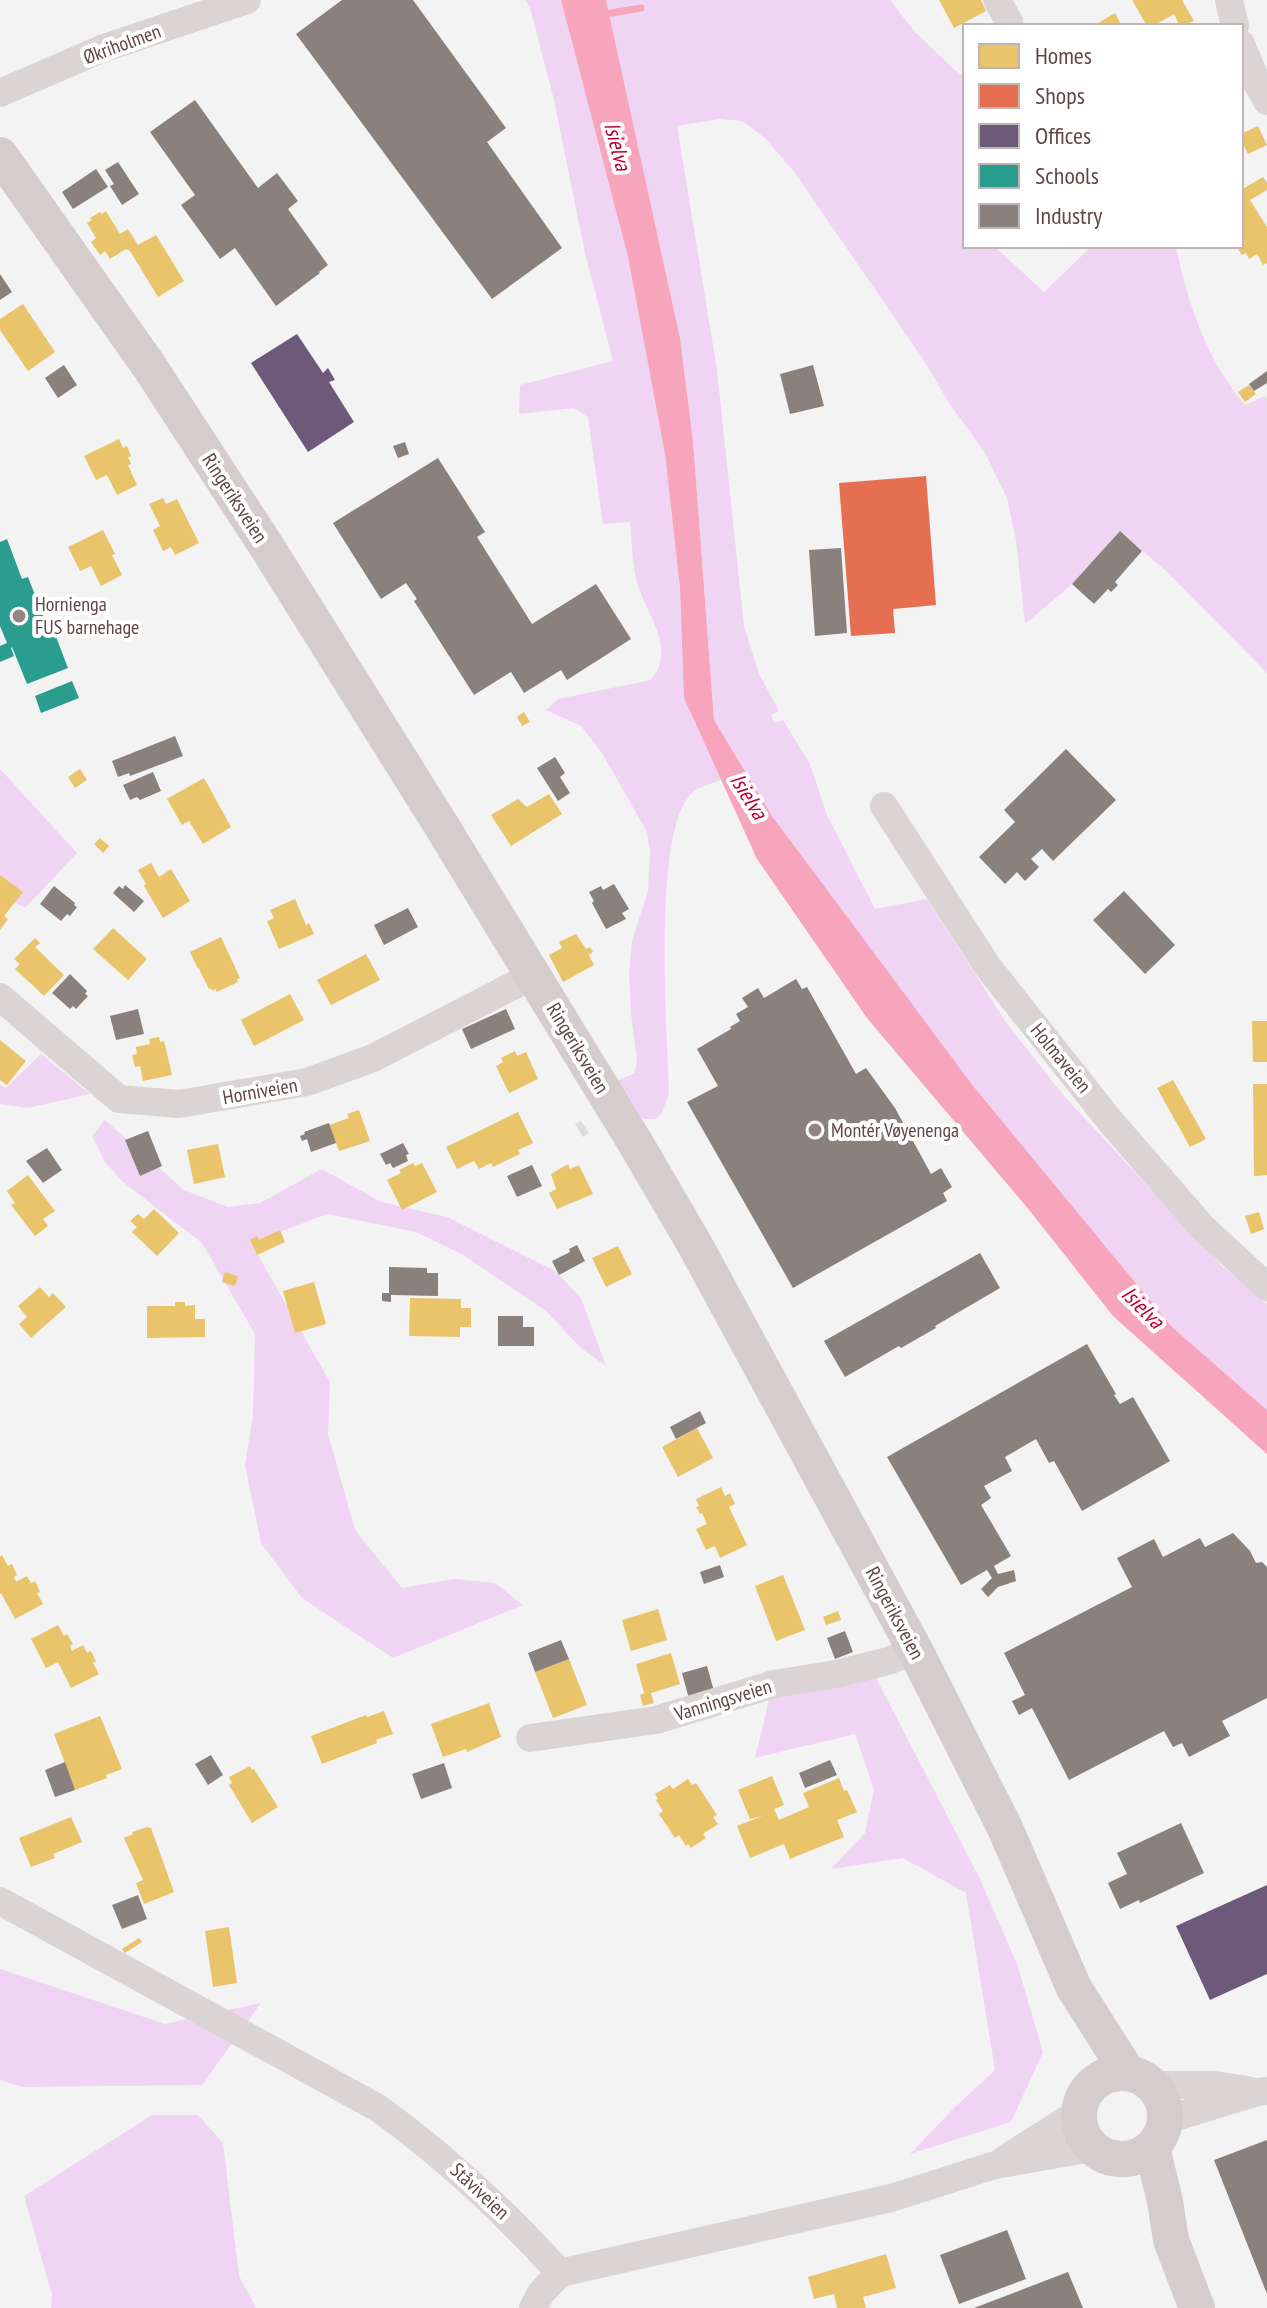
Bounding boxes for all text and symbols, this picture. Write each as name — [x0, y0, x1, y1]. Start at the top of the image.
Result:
street label: Økriholmen — [80, 18, 164, 70]
legend — [963, 24, 1243, 248]
text: Homes — [1035, 40, 1092, 71]
text: Shops — [1035, 80, 1085, 111]
water label: Isielva — [598, 119, 638, 174]
text: Offices — [1035, 120, 1091, 151]
text: Schools — [1035, 160, 1099, 191]
text: Industry — [1035, 200, 1102, 231]
street label: Ringeriksveien — [196, 448, 274, 548]
place label: Hornienga FUS barnehage — [35, 591, 139, 640]
marker: Hornienga FUS barnehage — [10, 607, 28, 625]
water label: Isielva — [724, 768, 774, 825]
street label: Ringeriksveien — [541, 998, 615, 1098]
street label: Holmaveien — [1025, 1018, 1097, 1098]
street label: Horniveien — [221, 1072, 299, 1110]
place label: Montér Vøyenenga — [831, 1117, 959, 1143]
marker: Montér Vøyenenga — [806, 1121, 824, 1139]
water label: Isielva — [1116, 1280, 1171, 1335]
street label: Ringeriksveien — [860, 1562, 930, 1664]
street label: Vanningsveien — [670, 1673, 775, 1727]
street label: Ståviveien — [445, 2157, 515, 2225]

